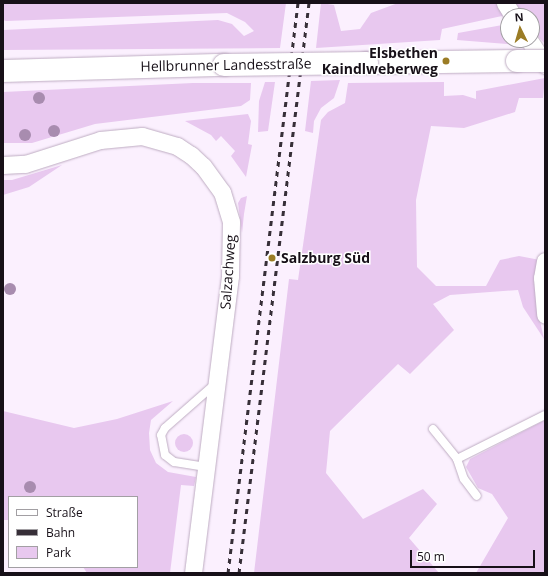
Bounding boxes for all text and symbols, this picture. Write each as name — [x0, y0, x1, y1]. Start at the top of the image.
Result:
north arrow — [500, 8, 540, 48]
text: N — [514, 9, 524, 24]
place label: Elsbethen Kaindlweberweg — [322, 45, 438, 78]
street label: Hellbrunner Landesstraße — [140, 55, 312, 75]
marker: Elsbethen Kaindlweberweg — [441, 56, 451, 66]
street label: Salzachweg — [217, 234, 239, 310]
place label: Salzburg Süd — [281, 250, 370, 266]
marker: Salzburg Süd — [266, 252, 278, 264]
legend — [8, 496, 138, 568]
text: Straße — [46, 504, 83, 521]
text: Bahn — [46, 524, 75, 541]
scale bar — [412, 542, 537, 568]
text: Park — [46, 544, 71, 561]
text: 50 m — [417, 548, 445, 565]

